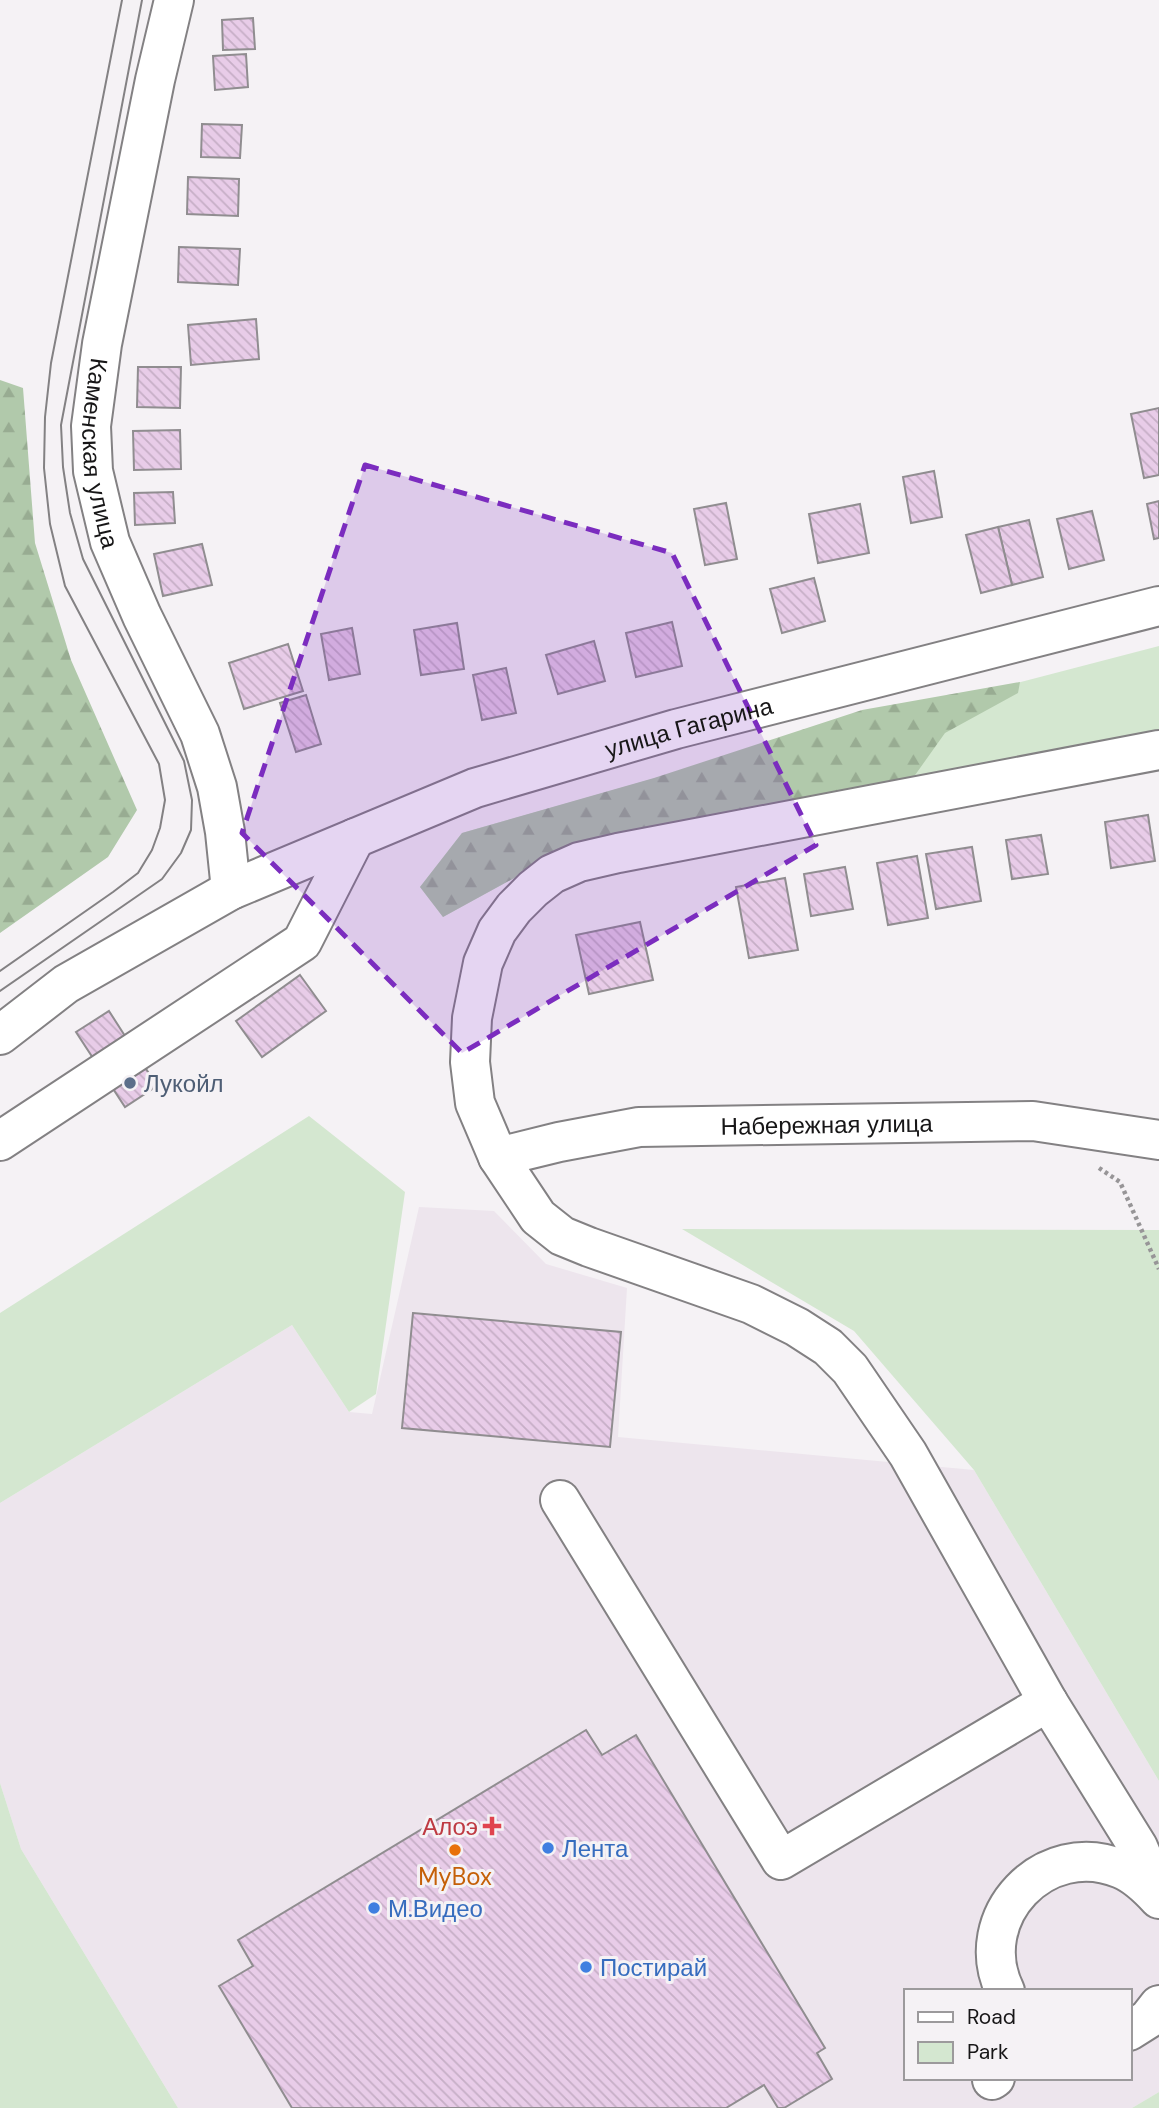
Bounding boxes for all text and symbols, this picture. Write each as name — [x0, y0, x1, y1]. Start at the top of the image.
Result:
street label: Каменская улица — [75, 356, 127, 552]
street label: улица Гагарина — [601, 689, 776, 765]
place label: Лукойл — [144, 1068, 224, 1099]
marker: Лукойл — [122, 1075, 138, 1091]
street label: Набережная улица — [721, 1107, 934, 1141]
place label: Алоэ — [422, 1811, 478, 1842]
marker: Алоэ — [484, 1818, 500, 1834]
place label: Лента — [562, 1833, 629, 1864]
marker: Лента — [540, 1840, 556, 1856]
marker: MyBox — [447, 1842, 463, 1858]
place label: MyBox — [418, 1861, 492, 1892]
place label: М.Видео — [388, 1893, 483, 1924]
marker: М.Видео — [366, 1900, 382, 1916]
place label: Постирай — [600, 1952, 707, 1983]
marker: Постирай — [578, 1959, 594, 1975]
legend — [904, 1989, 1131, 2080]
text: Road — [967, 2003, 1016, 2031]
text: Park — [967, 2038, 1009, 2066]

